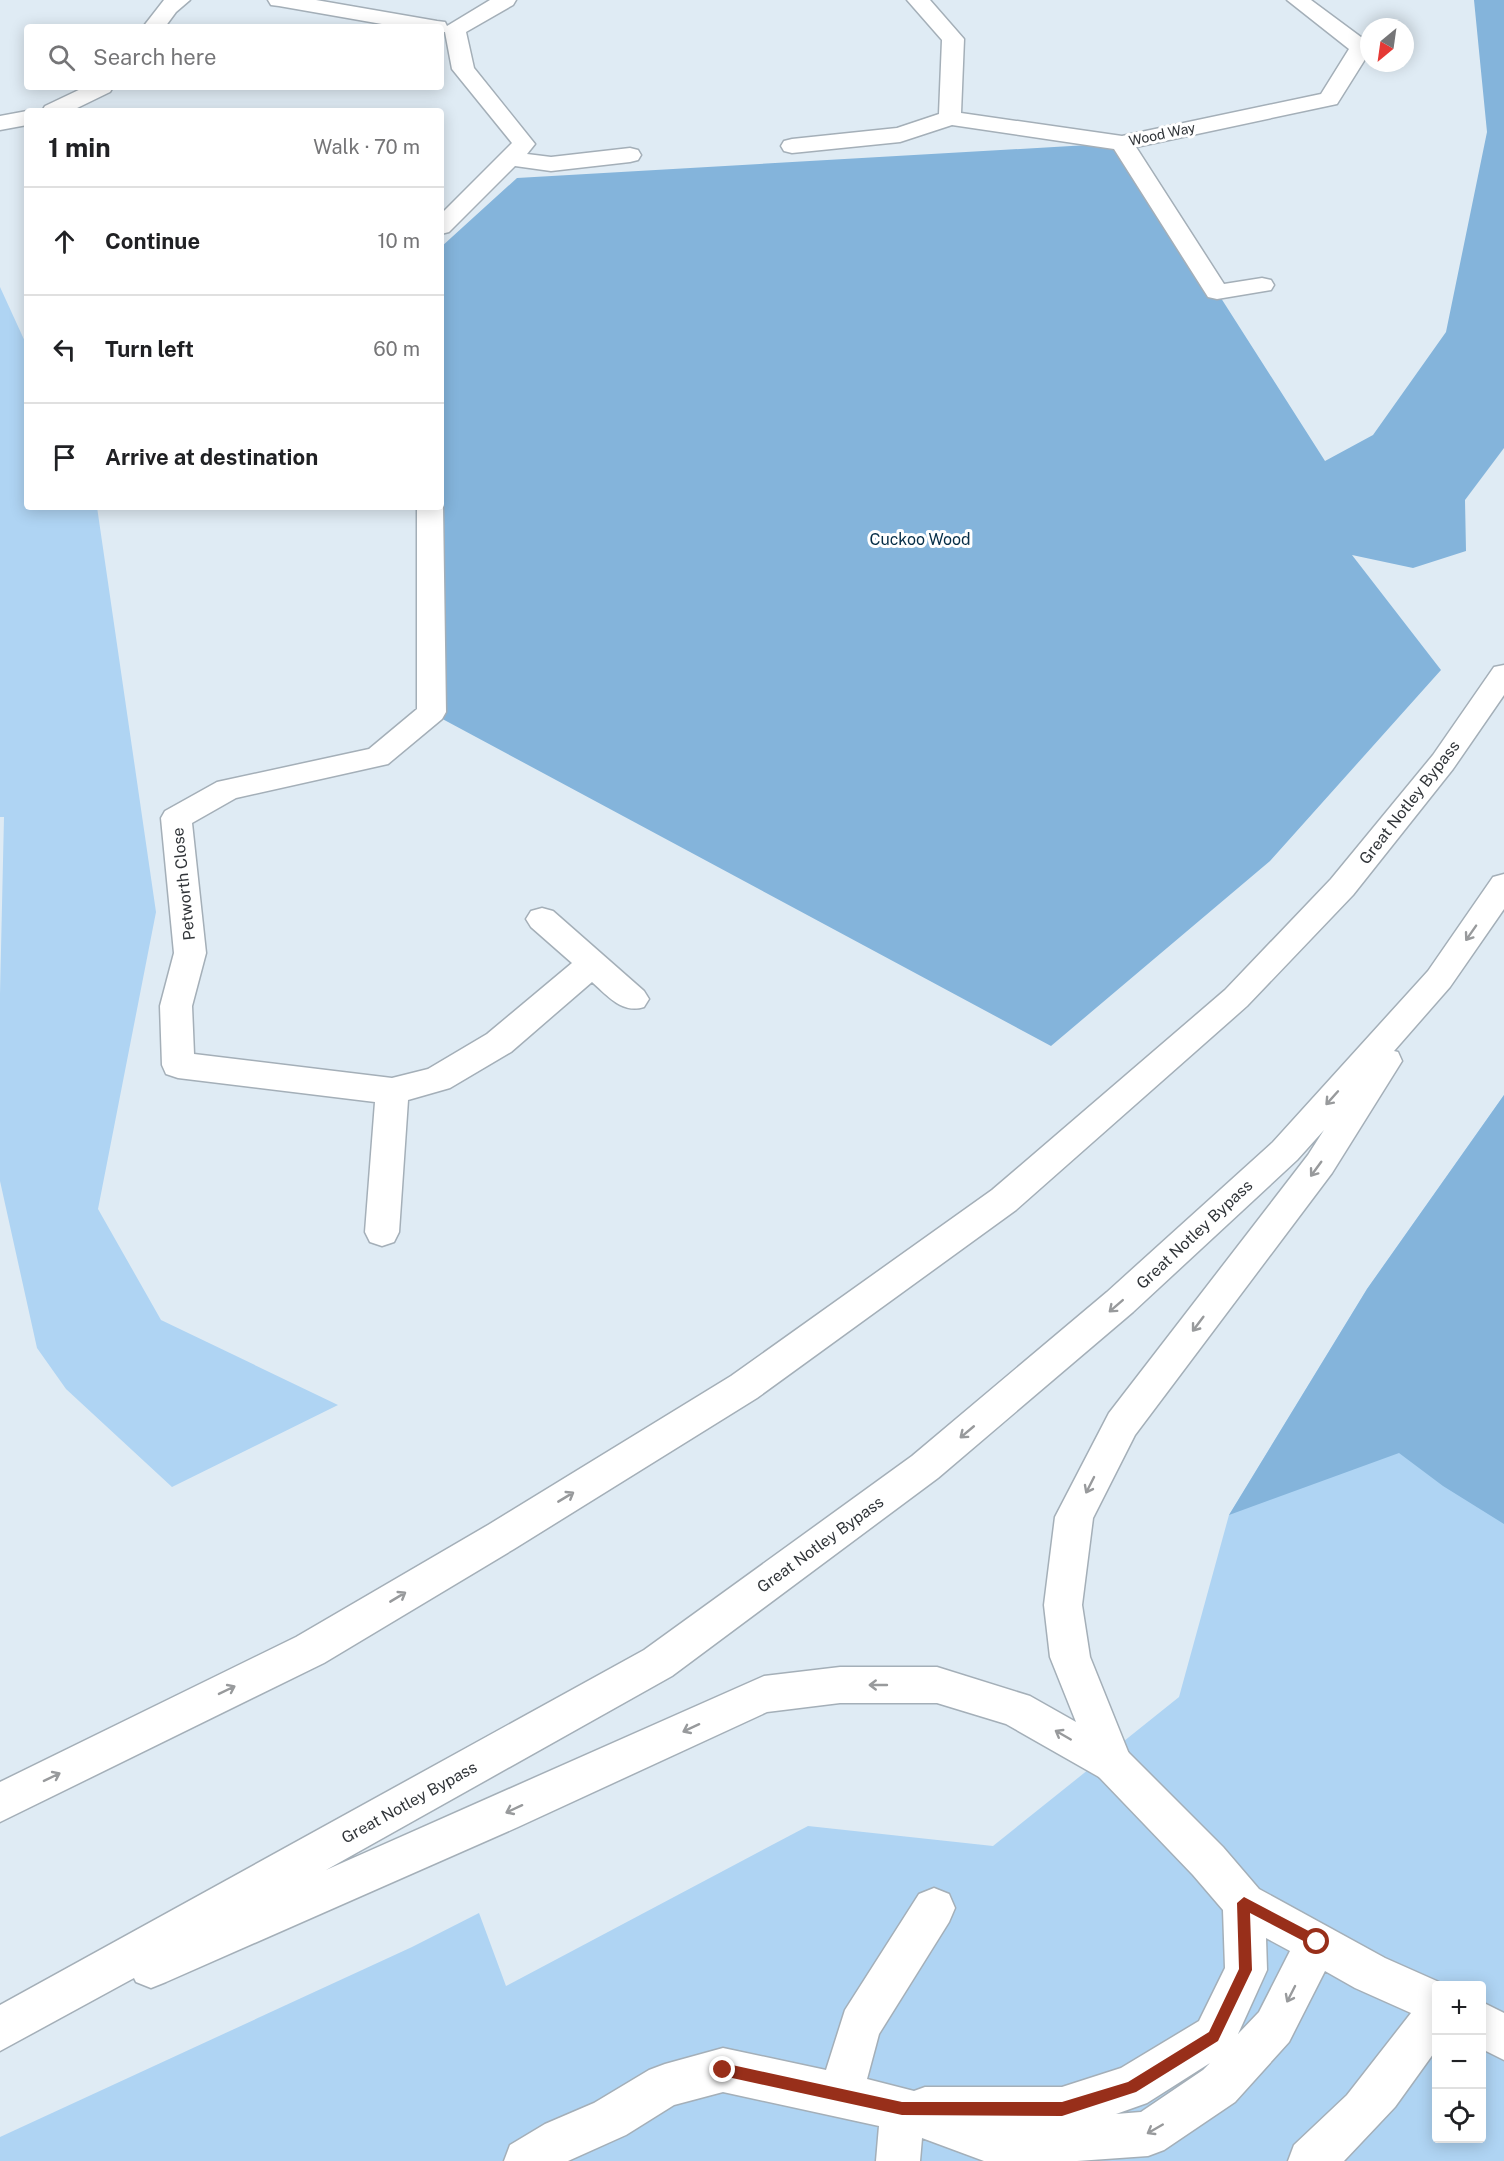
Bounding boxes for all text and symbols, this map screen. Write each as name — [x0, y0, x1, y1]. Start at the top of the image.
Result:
north arrow — [1360, 18, 1414, 72]
search box — [24, 24, 444, 90]
icon: search — [45, 41, 78, 74]
text: Search here — [93, 44, 217, 70]
street label: Wood Way — [1127, 119, 1197, 149]
text: 1 min — [48, 132, 111, 163]
text: Walk · 70 m — [313, 135, 420, 159]
icon: ahead — [48, 225, 81, 258]
text: Continue — [105, 228, 200, 254]
text: 10 m — [377, 229, 420, 253]
icon: left — [48, 333, 81, 366]
text: Turn left — [105, 336, 194, 362]
text: 60 m — [373, 337, 420, 361]
icon: arrive — [48, 441, 81, 474]
text: Arrive at destination — [105, 444, 318, 470]
park label: Cuckoo Wood — [869, 530, 971, 549]
street label: Great Notley Bypass — [1355, 737, 1464, 868]
street label: Petworth Close — [168, 827, 199, 941]
one-way arrow — [1465, 924, 1477, 941]
one-way arrow — [1325, 1090, 1339, 1105]
one-way arrow — [1310, 1161, 1323, 1177]
street label: Great Notley Bypass — [1132, 1176, 1256, 1293]
one-way arrow — [1108, 1299, 1124, 1312]
one-way arrow — [1192, 1316, 1205, 1332]
one-way arrow — [959, 1425, 975, 1438]
one-way arrow — [1084, 1476, 1095, 1494]
one-way arrow — [557, 1490, 574, 1503]
street label: Great Notley Bypass — [753, 1492, 887, 1597]
one-way arrow — [389, 1591, 406, 1603]
one-way arrow — [869, 1679, 889, 1691]
one-way arrow — [218, 1684, 236, 1696]
one-way arrow — [682, 1722, 700, 1734]
one-way arrow — [1055, 1729, 1072, 1741]
street label: Great Notley Bypass — [338, 1757, 480, 1848]
one-way arrow — [43, 1771, 61, 1782]
one-way arrow — [505, 1803, 523, 1815]
route start — [1303, 1928, 1329, 1954]
map controls — [1432, 1981, 1486, 2143]
button: + — [1432, 1981, 1486, 2035]
one-way arrow — [1284, 1985, 1296, 2003]
button: − — [1432, 2035, 1486, 2089]
route end — [709, 2056, 735, 2082]
button: locate — [1432, 2089, 1486, 2143]
one-way arrow — [1147, 2123, 1164, 2135]

